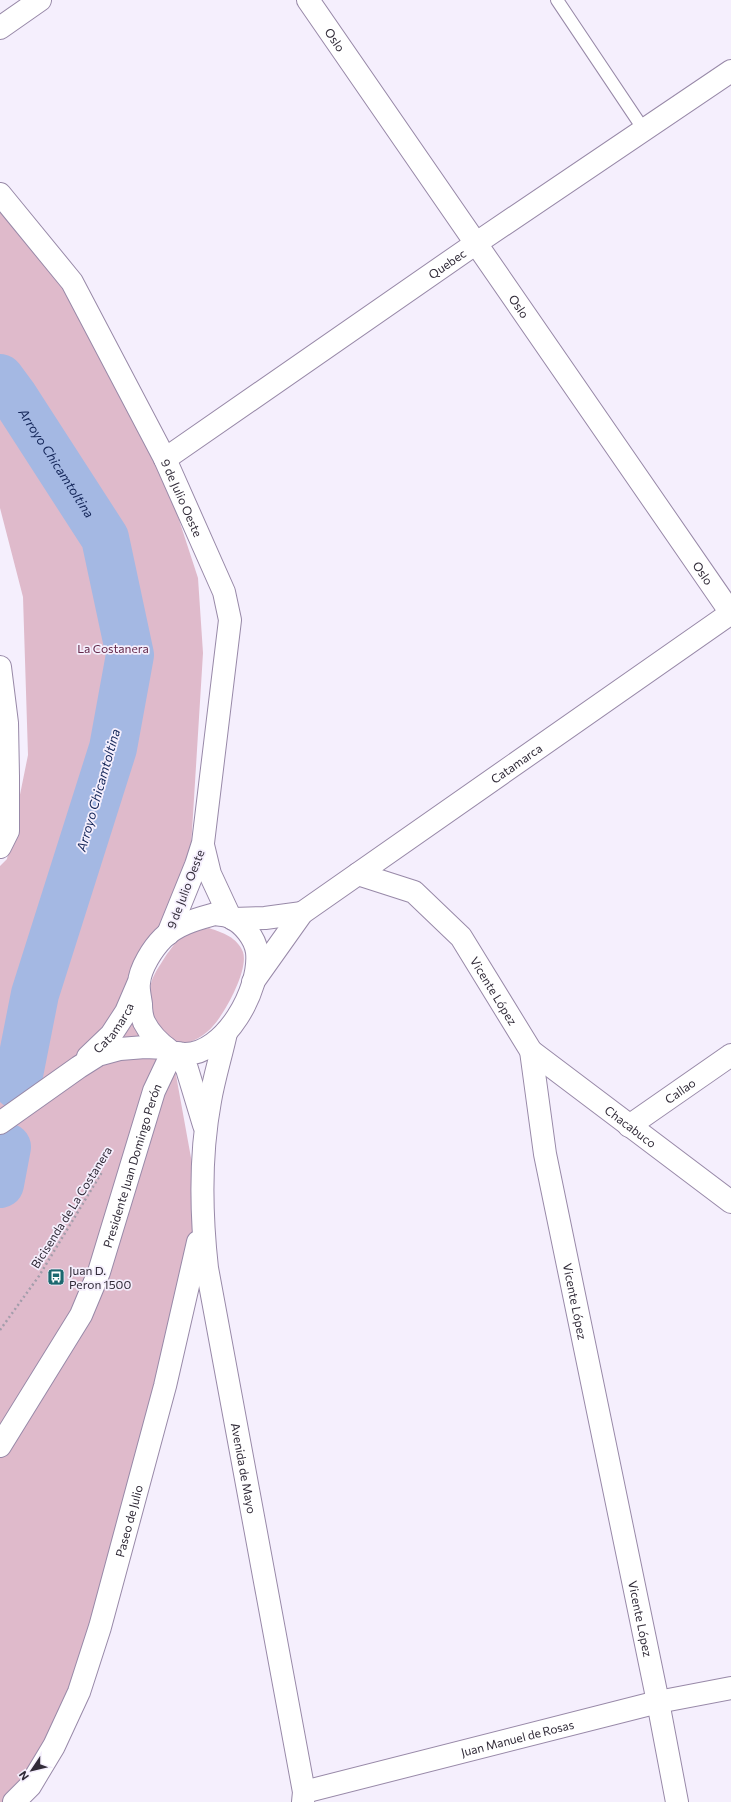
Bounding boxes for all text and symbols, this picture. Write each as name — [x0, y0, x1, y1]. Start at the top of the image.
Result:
street label: Oslo — [322, 25, 348, 54]
street label: Quebec — [426, 246, 468, 281]
street label: Oslo — [506, 292, 532, 321]
water label: Arroyo Chicamtoltina — [15, 404, 98, 521]
street label: 9 de Julio Oeste — [159, 457, 206, 539]
street label: Oslo — [690, 558, 716, 587]
park label: La Costanera — [77, 641, 149, 655]
water label: Arroyo Chicamtoltina — [73, 727, 123, 854]
street label: Catamarca — [488, 740, 545, 786]
street label: 9 de Julio Oeste — [163, 847, 207, 931]
street label: Vicente López — [468, 954, 520, 1027]
street label: Catamarca — [90, 1001, 136, 1056]
street label: Callao — [662, 1075, 698, 1106]
street label: Presidente Juan Domingo Perón — [100, 1081, 164, 1249]
street label: Chacabuco — [602, 1102, 659, 1150]
street label: Bicisenda de La Costanera — [28, 1143, 114, 1271]
street label: Vicente López — [561, 1262, 590, 1341]
place label: Juan D. Peron 1500 — [69, 1263, 131, 1291]
bus stop icon: Juan D. Peron 1500 — [46, 1267, 66, 1287]
street label: Avenida de Mayo — [229, 1422, 259, 1515]
street label: Paseo de Julio — [112, 1483, 145, 1559]
street label: Vicente López — [626, 1579, 655, 1658]
street label: Juan Manuel de Rosas — [459, 1717, 575, 1760]
north arrow — [12, 1750, 52, 1790]
text: N — [16, 1769, 31, 1783]

